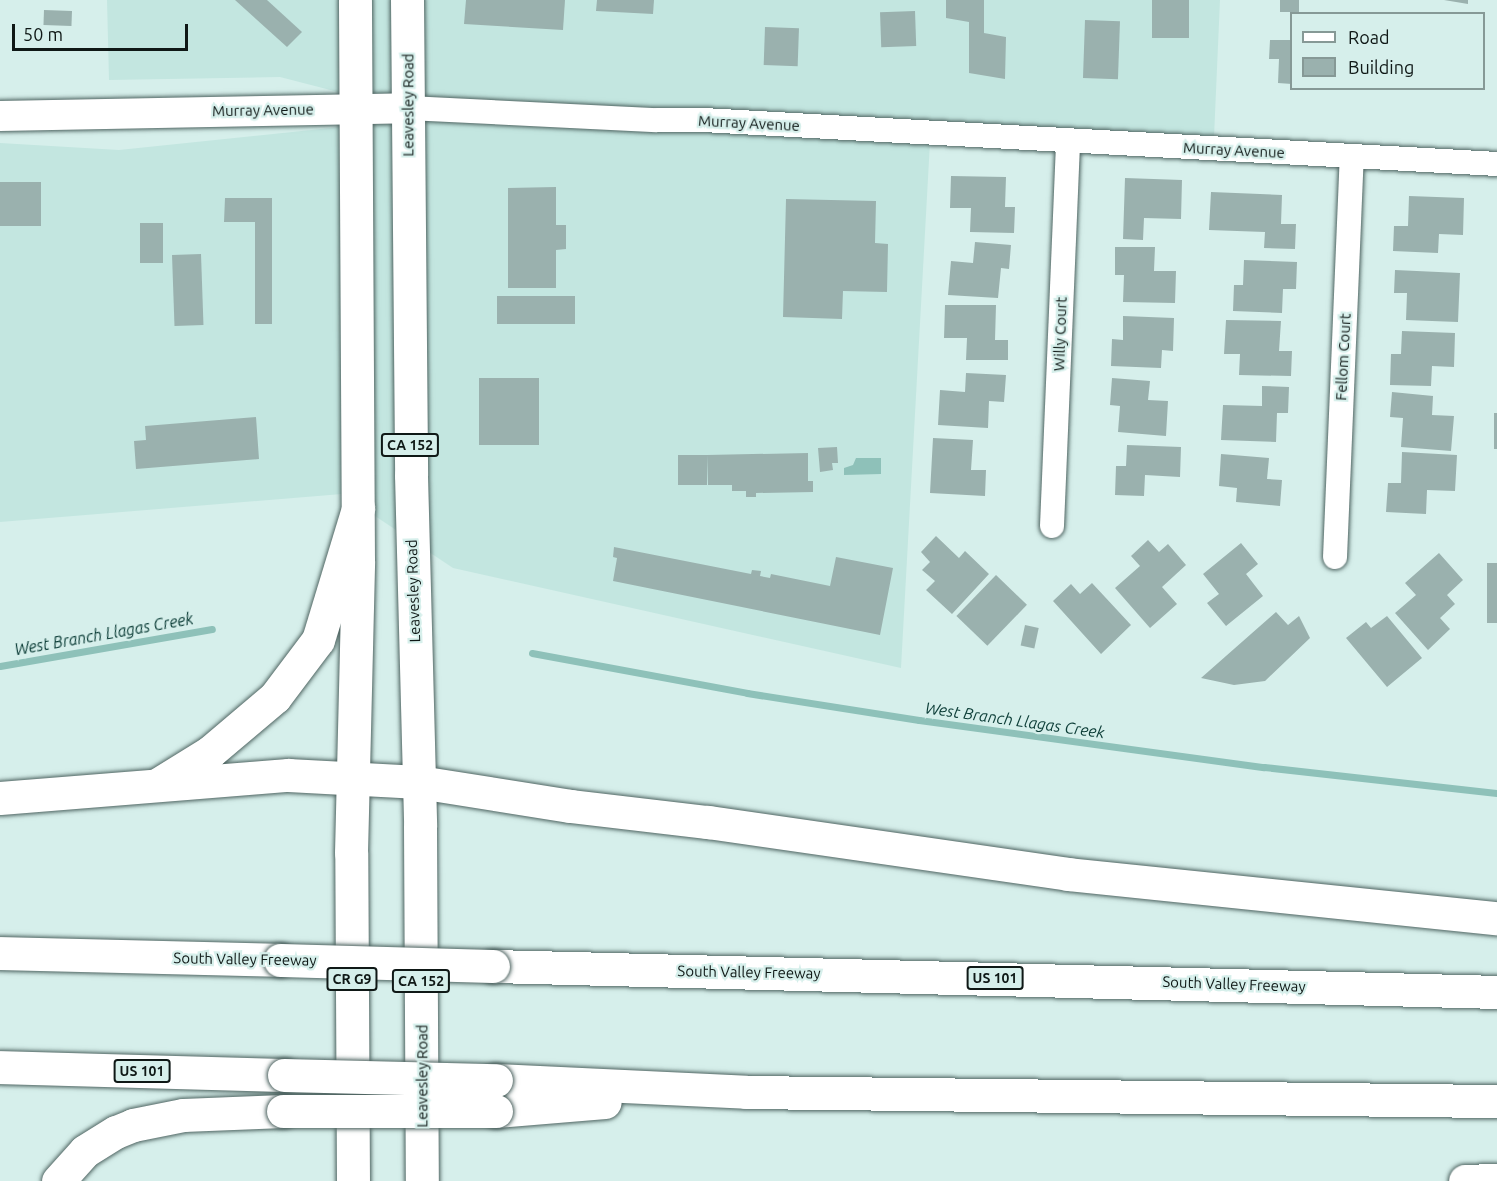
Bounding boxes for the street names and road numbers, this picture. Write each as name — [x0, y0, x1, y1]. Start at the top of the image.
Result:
street label: Leavesley Road — [399, 53, 417, 157]
street label: Murray Avenue — [212, 100, 314, 120]
street label: Murray Avenue — [698, 111, 800, 135]
street label: Murray Avenue — [1183, 138, 1285, 162]
street label: Willy Court — [1050, 296, 1070, 372]
street label: Fellom Court — [1332, 313, 1354, 401]
road number: CA 152 — [380, 434, 440, 456]
street label: Leavesley Road — [402, 539, 424, 643]
street label: South Valley Freeway — [173, 949, 317, 969]
street label: South Valley Freeway — [677, 962, 821, 982]
road number: US 101 — [966, 967, 1024, 989]
road number: CR G9 — [325, 968, 379, 990]
road number: CA 152 — [391, 970, 451, 992]
street label: South Valley Freeway — [1162, 973, 1306, 995]
street label: Leavesley Road — [413, 1024, 431, 1128]
road number: US 101 — [114, 1060, 170, 1082]

